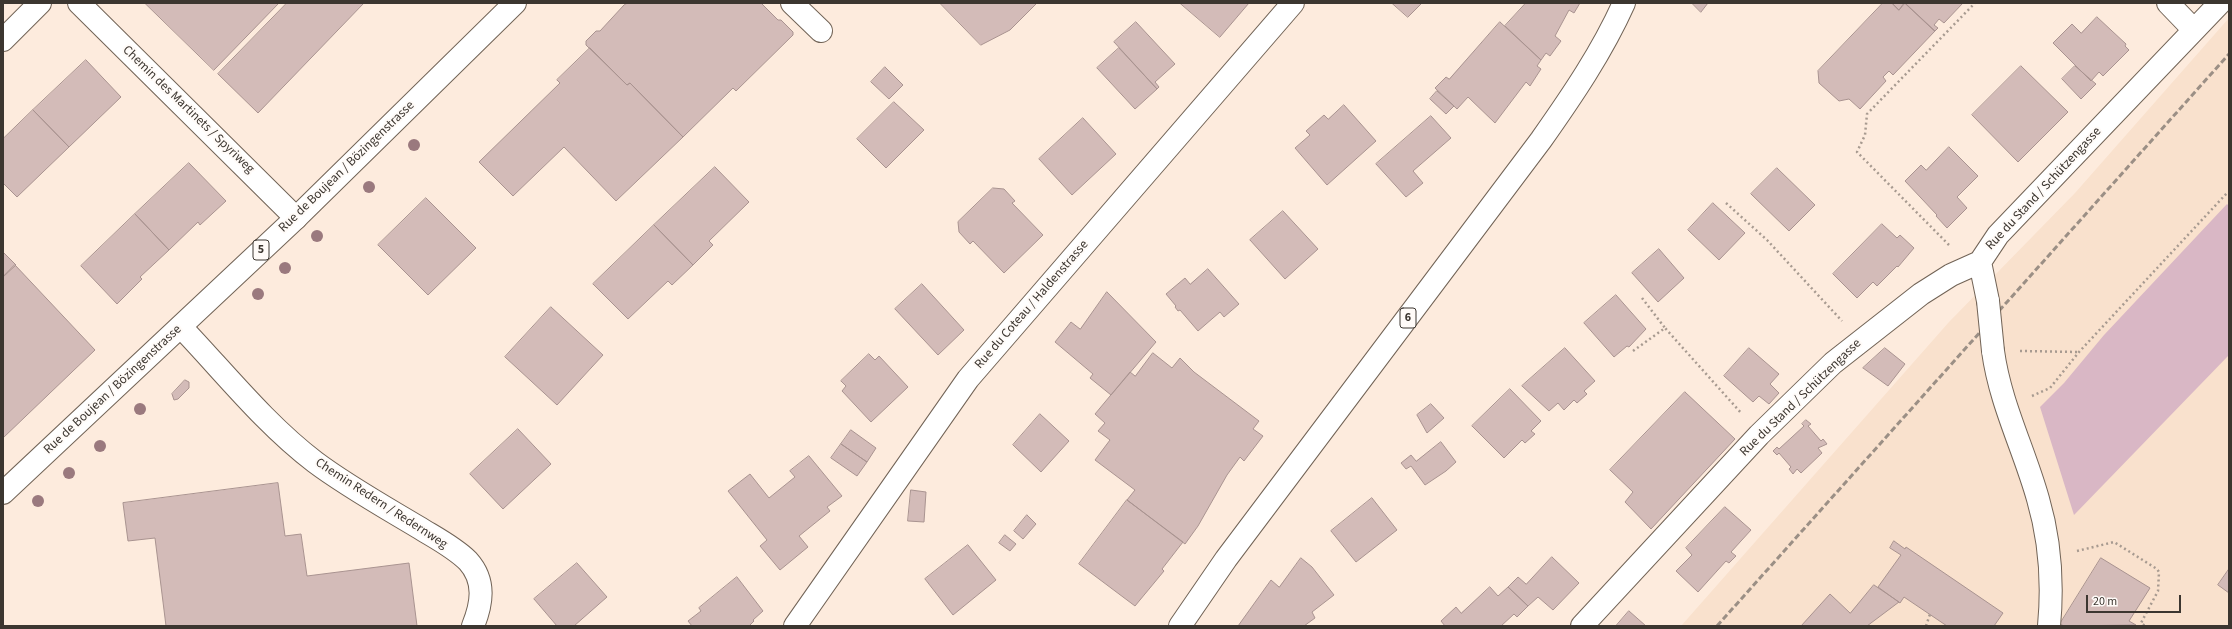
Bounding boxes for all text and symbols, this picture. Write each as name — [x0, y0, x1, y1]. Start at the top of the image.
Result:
street label: Chemin des Martinets / Spyriweg — [119, 43, 257, 177]
street label: Rue de Boujean / Bözingenstrasse — [276, 98, 418, 236]
street label: Rue du Stand / Schützengasse — [1983, 124, 2105, 254]
street label: Rue du Coteau / Haldenstrasse — [972, 238, 1092, 372]
road number: 5 — [253, 240, 269, 260]
road number: 6 — [1400, 308, 1416, 328]
street label: Rue de Boujean / Bözingenstrasse — [41, 322, 185, 458]
street label: Rue du Stand / Schützengasse — [1737, 336, 1865, 460]
street label: Chemin Redern / Redernweg — [312, 455, 450, 553]
scale bar — [2088, 587, 2183, 613]
text: 20 m — [2093, 593, 2117, 610]

